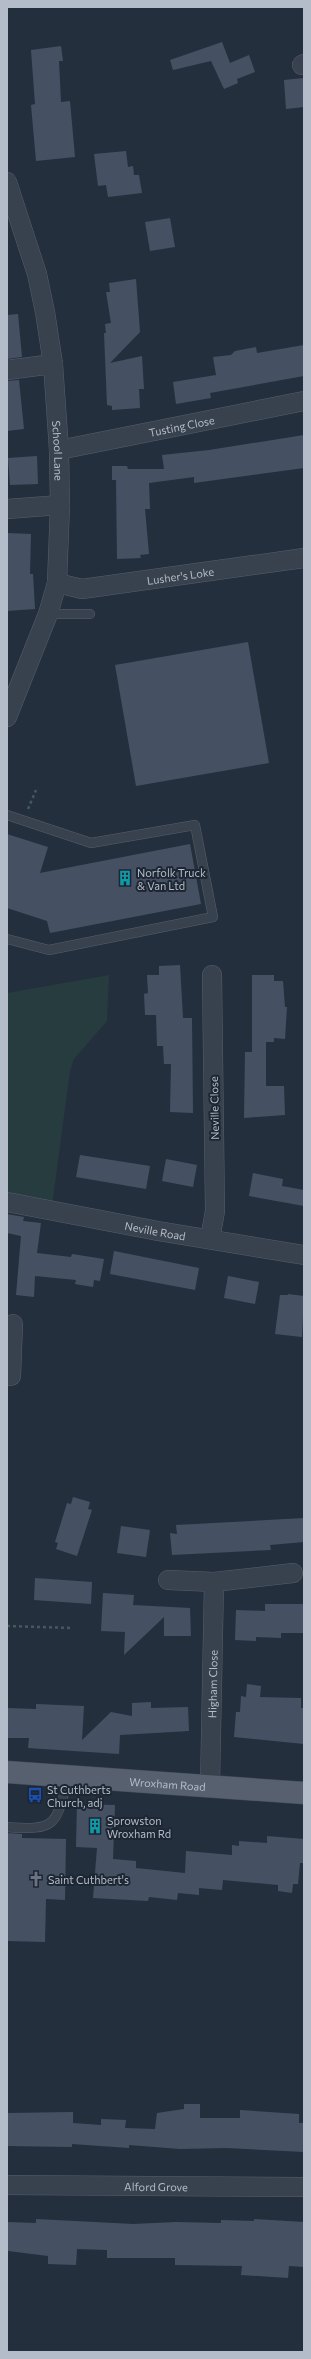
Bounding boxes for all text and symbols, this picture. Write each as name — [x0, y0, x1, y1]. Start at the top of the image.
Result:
street label: Tusting Close — [148, 413, 216, 438]
street label: School Lane — [50, 420, 66, 481]
street label: Lusher's Loke — [146, 564, 215, 586]
place label: Norfolk Truck & Van Ltd — [137, 866, 206, 892]
building icon: Norfolk Truck & Van Ltd — [116, 869, 134, 887]
street label: Neville Close — [207, 1076, 221, 1140]
street label: Neville Road — [124, 1218, 187, 1242]
street label: Higham Close — [205, 1649, 219, 1718]
street label: Wroxham Road — [129, 1774, 206, 1793]
place label: St Cuthberts Church, adj — [47, 1783, 111, 1809]
bus stop icon: St Cuthberts Church, adj — [26, 1786, 44, 1804]
place label: Sprowston Wroxham Rd — [107, 1814, 171, 1840]
building icon: Sprowston Wroxham Rd — [86, 1817, 104, 1835]
church icon: Saint Cuthbert's — [27, 1870, 45, 1888]
place label: Saint Cuthbert's — [48, 1873, 129, 1886]
street label: Alford Grove — [124, 2179, 188, 2193]

